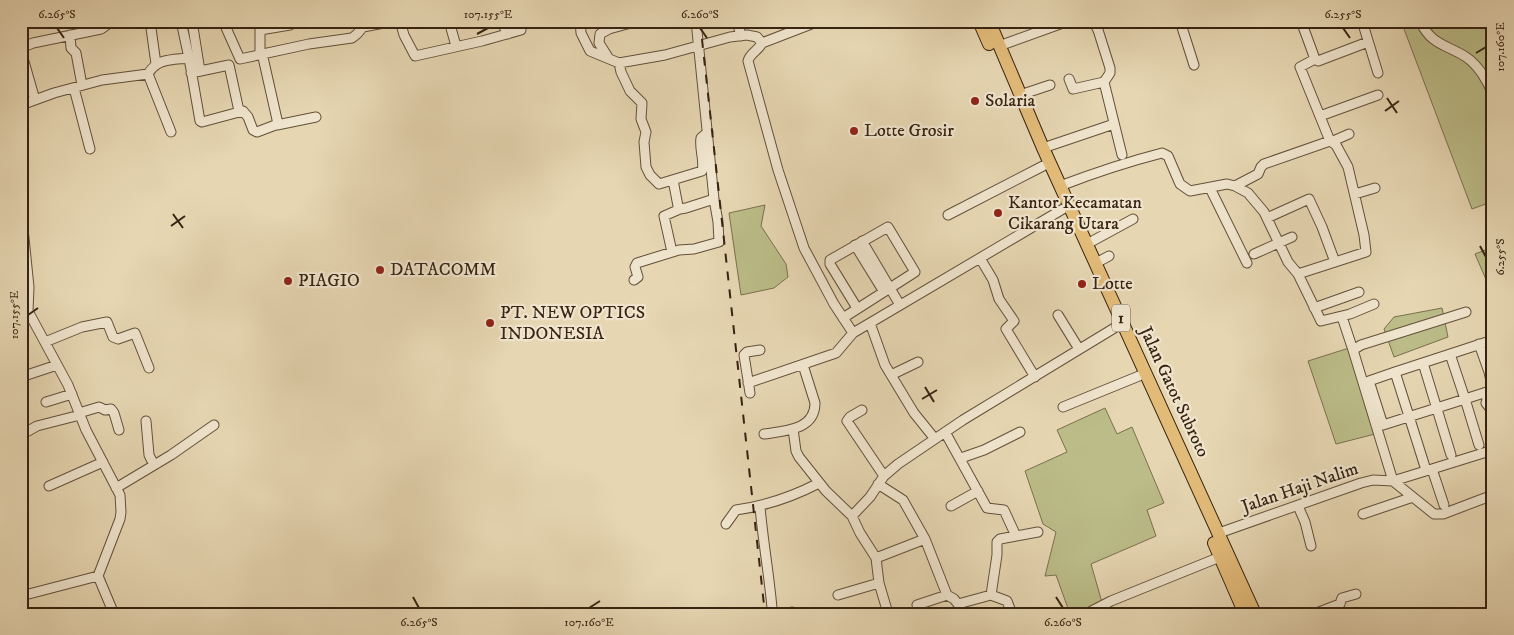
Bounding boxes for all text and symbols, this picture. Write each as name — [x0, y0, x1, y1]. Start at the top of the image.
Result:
text: 6.265°S — [38, 7, 76, 22]
text: 107.155°E — [464, 7, 513, 22]
text: 6.260°S — [681, 7, 719, 22]
text: 6.255°S — [1325, 7, 1361, 22]
text: 107.160°E — [1493, 22, 1508, 72]
place label: Solaria — [985, 90, 1036, 112]
marker: Solaria — [969, 95, 981, 107]
place label: Lotte Grosir — [864, 120, 954, 142]
marker: Lotte Grosir — [848, 125, 860, 137]
place label: Kantor Kecamatan Cikarang Utara — [1008, 192, 1143, 235]
marker: Kantor Kecamatan Cikarang Utara — [992, 207, 1004, 219]
text: 6.255°S — [1493, 239, 1508, 275]
place label: DATACOMM — [390, 259, 496, 281]
marker: DATACOMM — [374, 264, 386, 276]
place label: PIAGIO — [298, 270, 360, 292]
place label: Lotte — [1092, 273, 1133, 295]
marker: PIAGIO — [282, 275, 294, 287]
marker: Lotte — [1076, 278, 1088, 290]
text: 107.155°E — [7, 290, 22, 339]
place label: PT. NEW OPTICS INDONESIA — [500, 302, 645, 345]
road number: 1 — [1112, 304, 1130, 332]
marker: PT. NEW OPTICS INDONESIA — [484, 317, 496, 329]
street label: Jalan Gatot Subroto — [1133, 321, 1214, 461]
street label: Jalan Haji Nalim — [1237, 458, 1361, 519]
text: 6.265°S — [400, 615, 438, 630]
text: 107.160°E — [564, 615, 614, 630]
text: 6.260°S — [1044, 615, 1082, 630]

